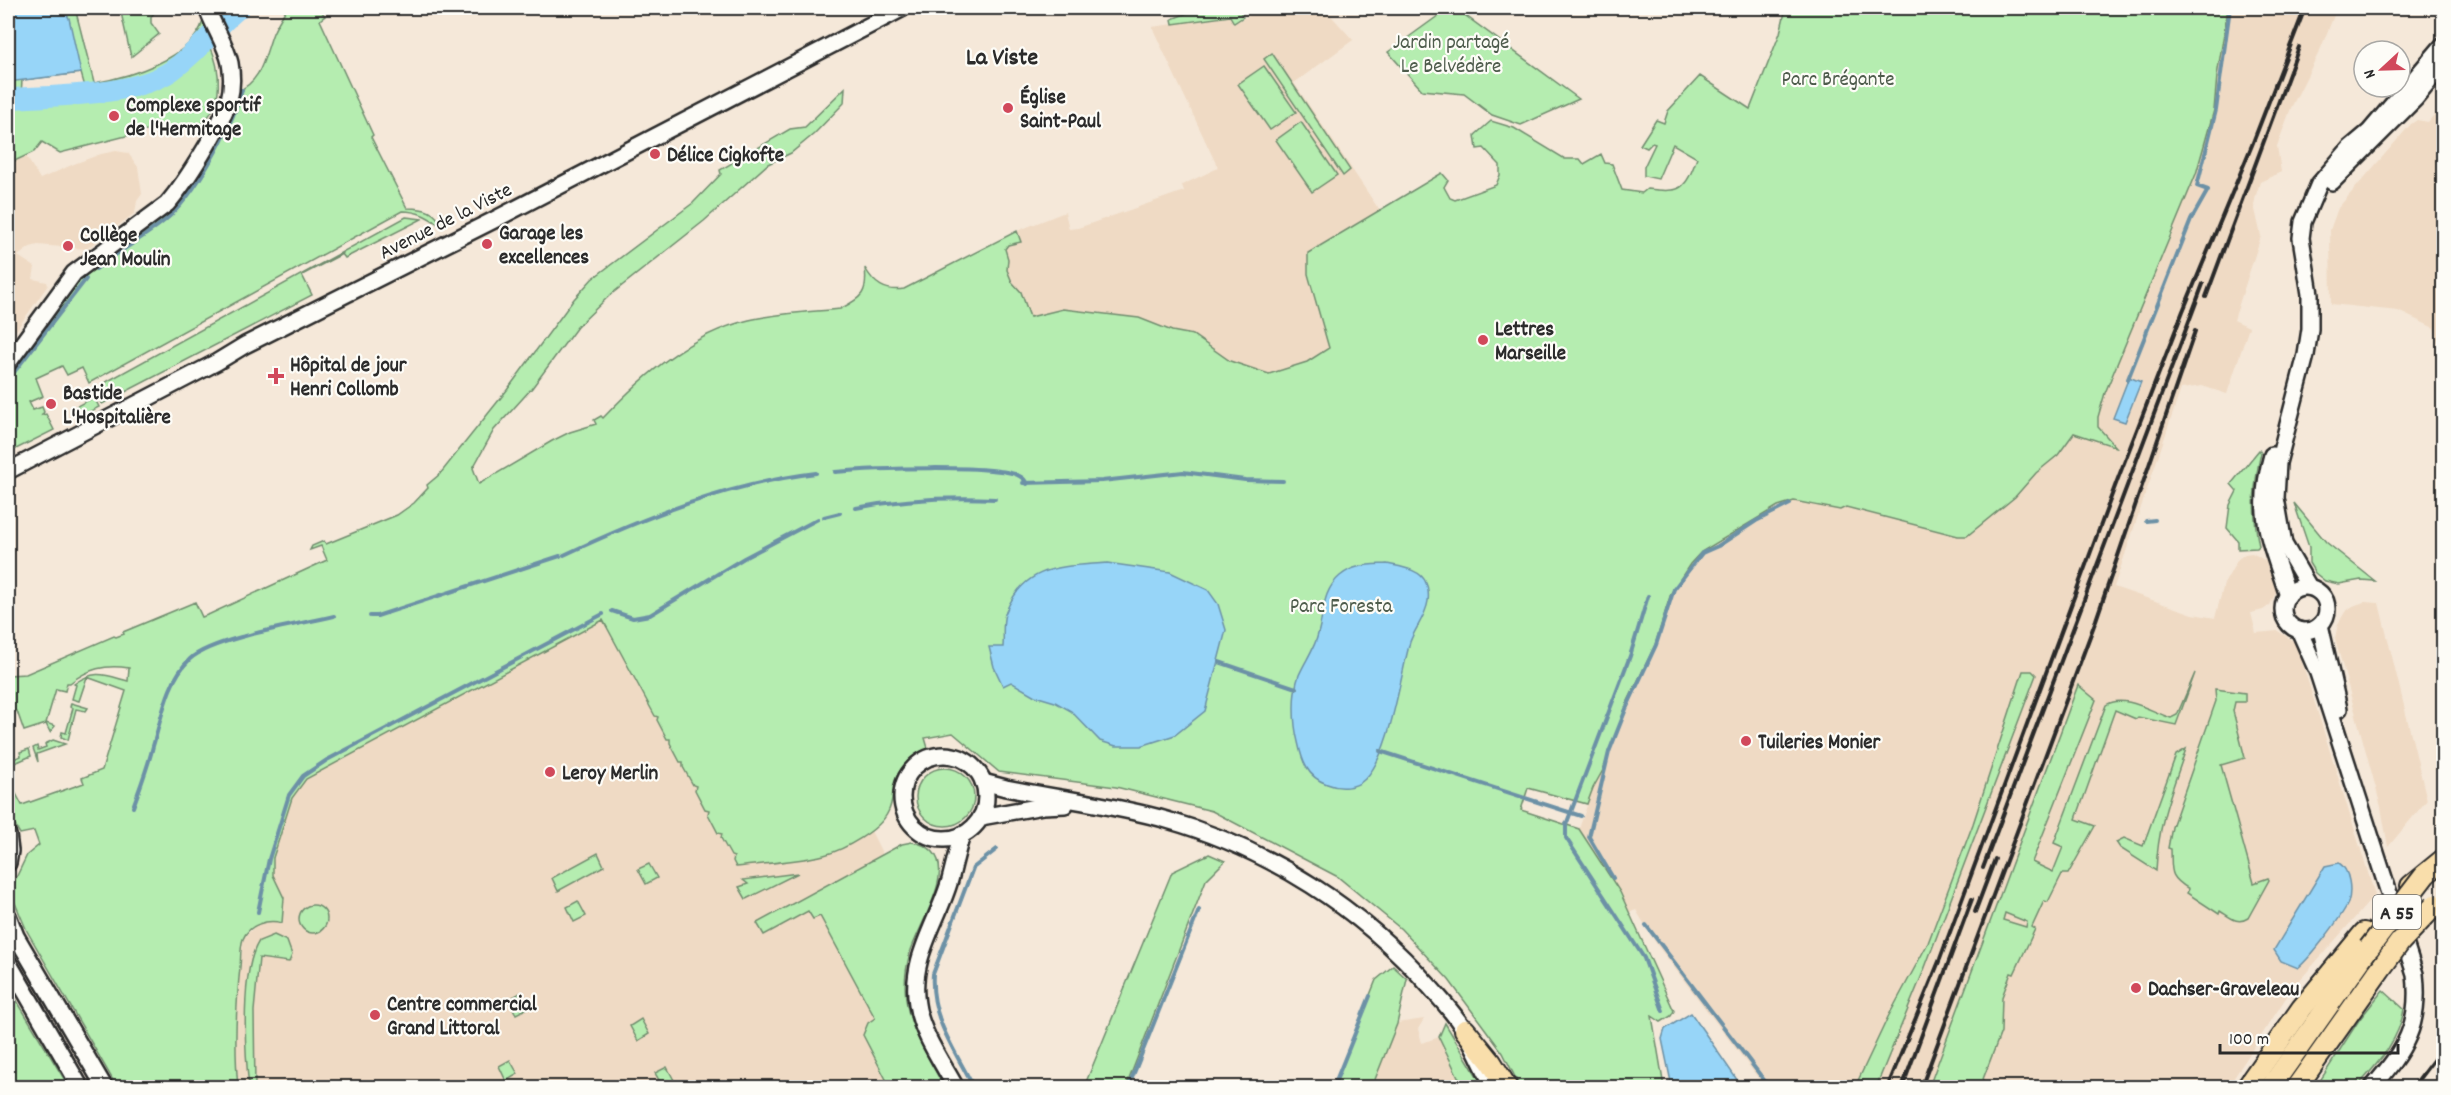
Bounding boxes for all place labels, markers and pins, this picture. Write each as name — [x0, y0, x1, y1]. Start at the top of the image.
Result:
place label: Église Saint-Paul — [1020, 84, 1102, 138]
place label: Complexe sportif de l'Hermitage — [126, 92, 262, 146]
marker: Église Saint-Paul — [1001, 101, 1015, 115]
marker: Complexe sportif de l'Hermitage — [107, 109, 121, 123]
place label: Délice Cigkofte — [667, 142, 784, 172]
marker: Délice Cigkofte — [648, 147, 662, 161]
place label: Garage les excellences — [499, 220, 589, 274]
place label: Collège Jean Moulin — [80, 222, 171, 276]
marker: Garage les excellences — [480, 237, 494, 251]
marker: Collège Jean Moulin — [61, 239, 75, 253]
place label: Lettres Marseille — [1495, 316, 1566, 370]
marker: Lettres Marseille — [1476, 333, 1490, 347]
place label: Hôpital de jour Henri Collomb — [290, 352, 408, 406]
marker: Hôpital de jour Henri Collomb — [267, 367, 285, 385]
place label: Bastide L'Hospitalière — [63, 380, 171, 434]
marker: Bastide L'Hospitalière — [44, 397, 58, 411]
place label: Tuileries Monier — [1758, 729, 1881, 759]
marker: Tuileries Monier — [1739, 734, 1753, 748]
place label: Leroy Merlin — [562, 760, 658, 790]
marker: Leroy Merlin — [543, 765, 557, 779]
place label: Dachser-Graveleau — [2148, 976, 2299, 1006]
marker: Dachser-Graveleau — [2129, 981, 2143, 995]
place label: Centre commercial Grand Littoral — [387, 991, 538, 1045]
marker: Centre commercial Grand Littoral — [368, 1008, 382, 1022]

